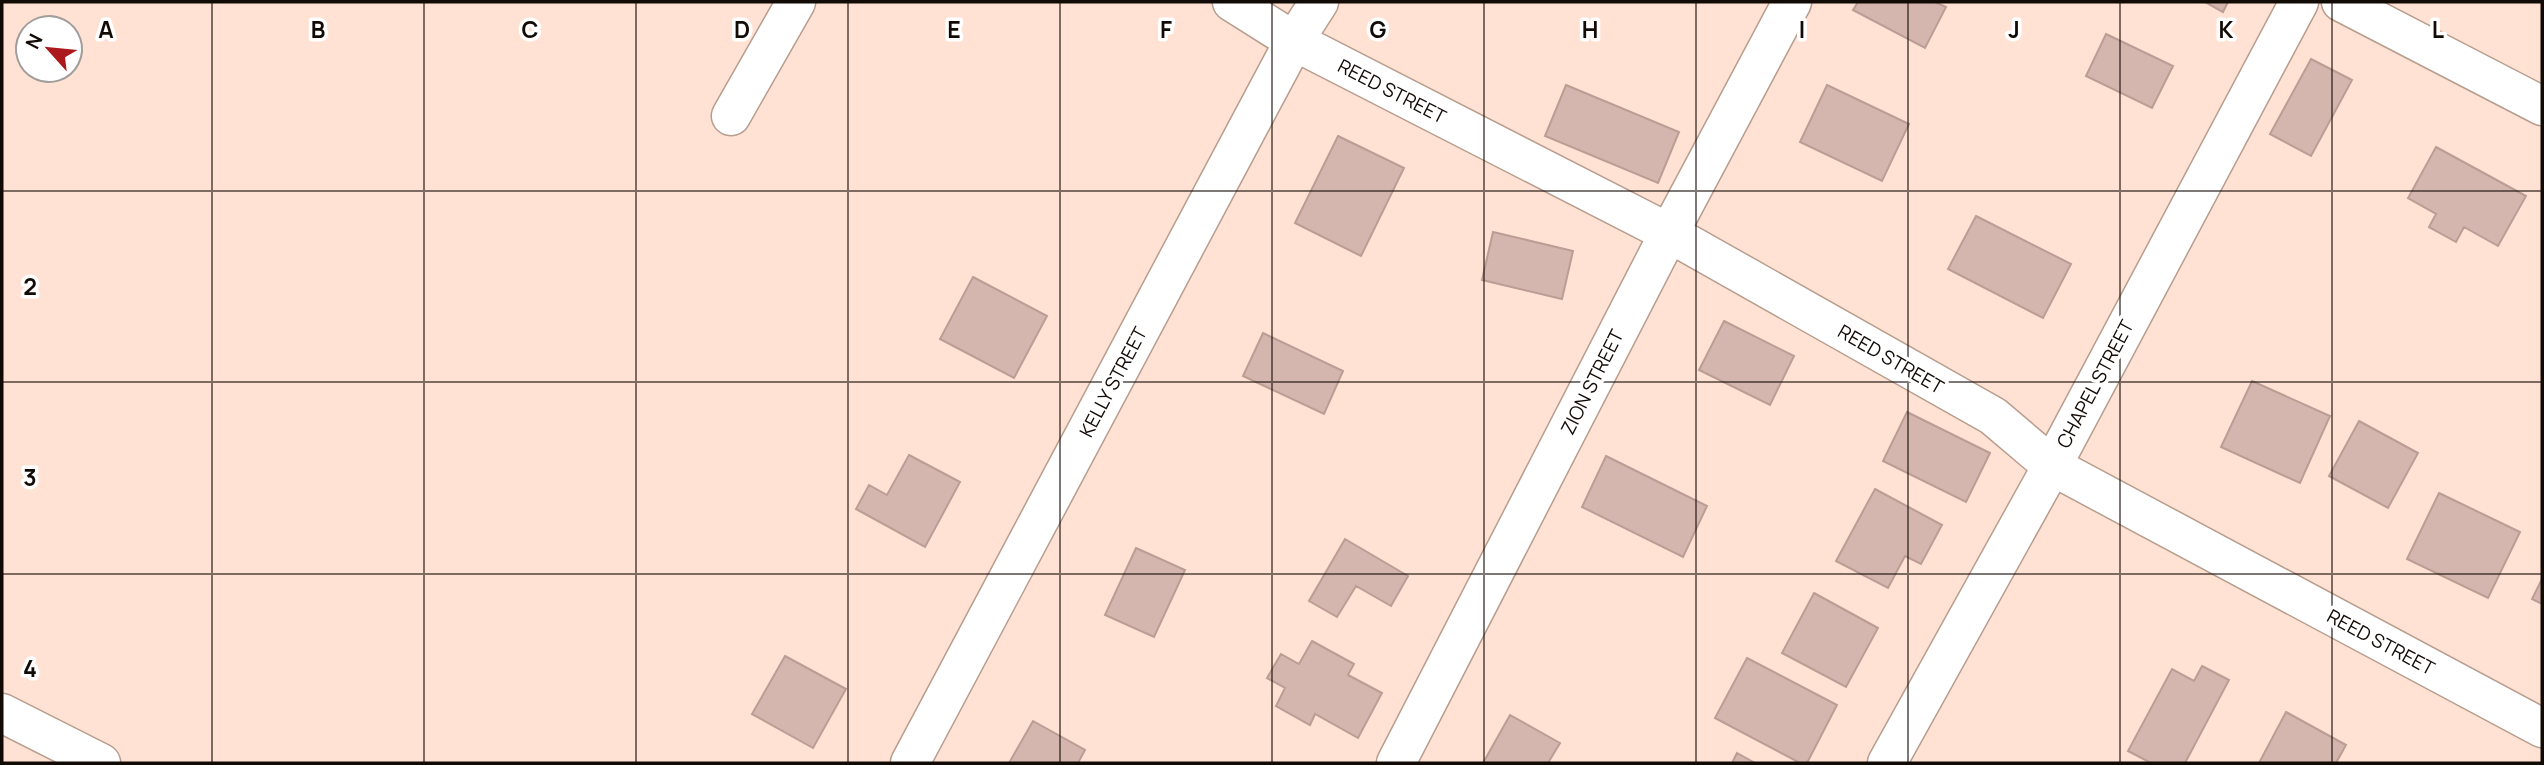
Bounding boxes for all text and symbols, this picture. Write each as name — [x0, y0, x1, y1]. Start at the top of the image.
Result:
text: A — [98, 13, 114, 45]
text: B — [311, 13, 325, 45]
text: C — [522, 13, 539, 45]
text: D — [734, 13, 750, 45]
text: E — [947, 13, 961, 45]
text: F — [1160, 13, 1172, 45]
text: G — [1370, 13, 1387, 45]
text: H — [1582, 13, 1598, 45]
text: I — [1799, 13, 1805, 45]
text: J — [2008, 13, 2020, 45]
text: K — [2219, 13, 2234, 45]
text: L — [2432, 13, 2444, 45]
north arrow — [14, 14, 84, 84]
text: N — [19, 29, 49, 53]
street label: REED STREET — [1333, 53, 1451, 130]
text: 2 — [23, 270, 37, 302]
street label: CHAPEL STREET — [2050, 315, 2140, 453]
street label: REED STREET — [1833, 318, 1949, 400]
street label: KELLY STREET — [1073, 322, 1153, 442]
street label: ZION STREET — [1554, 324, 1630, 439]
text: 3 — [23, 461, 37, 493]
street label: REED STREET — [2323, 603, 2440, 682]
text: 4 — [23, 652, 37, 684]

